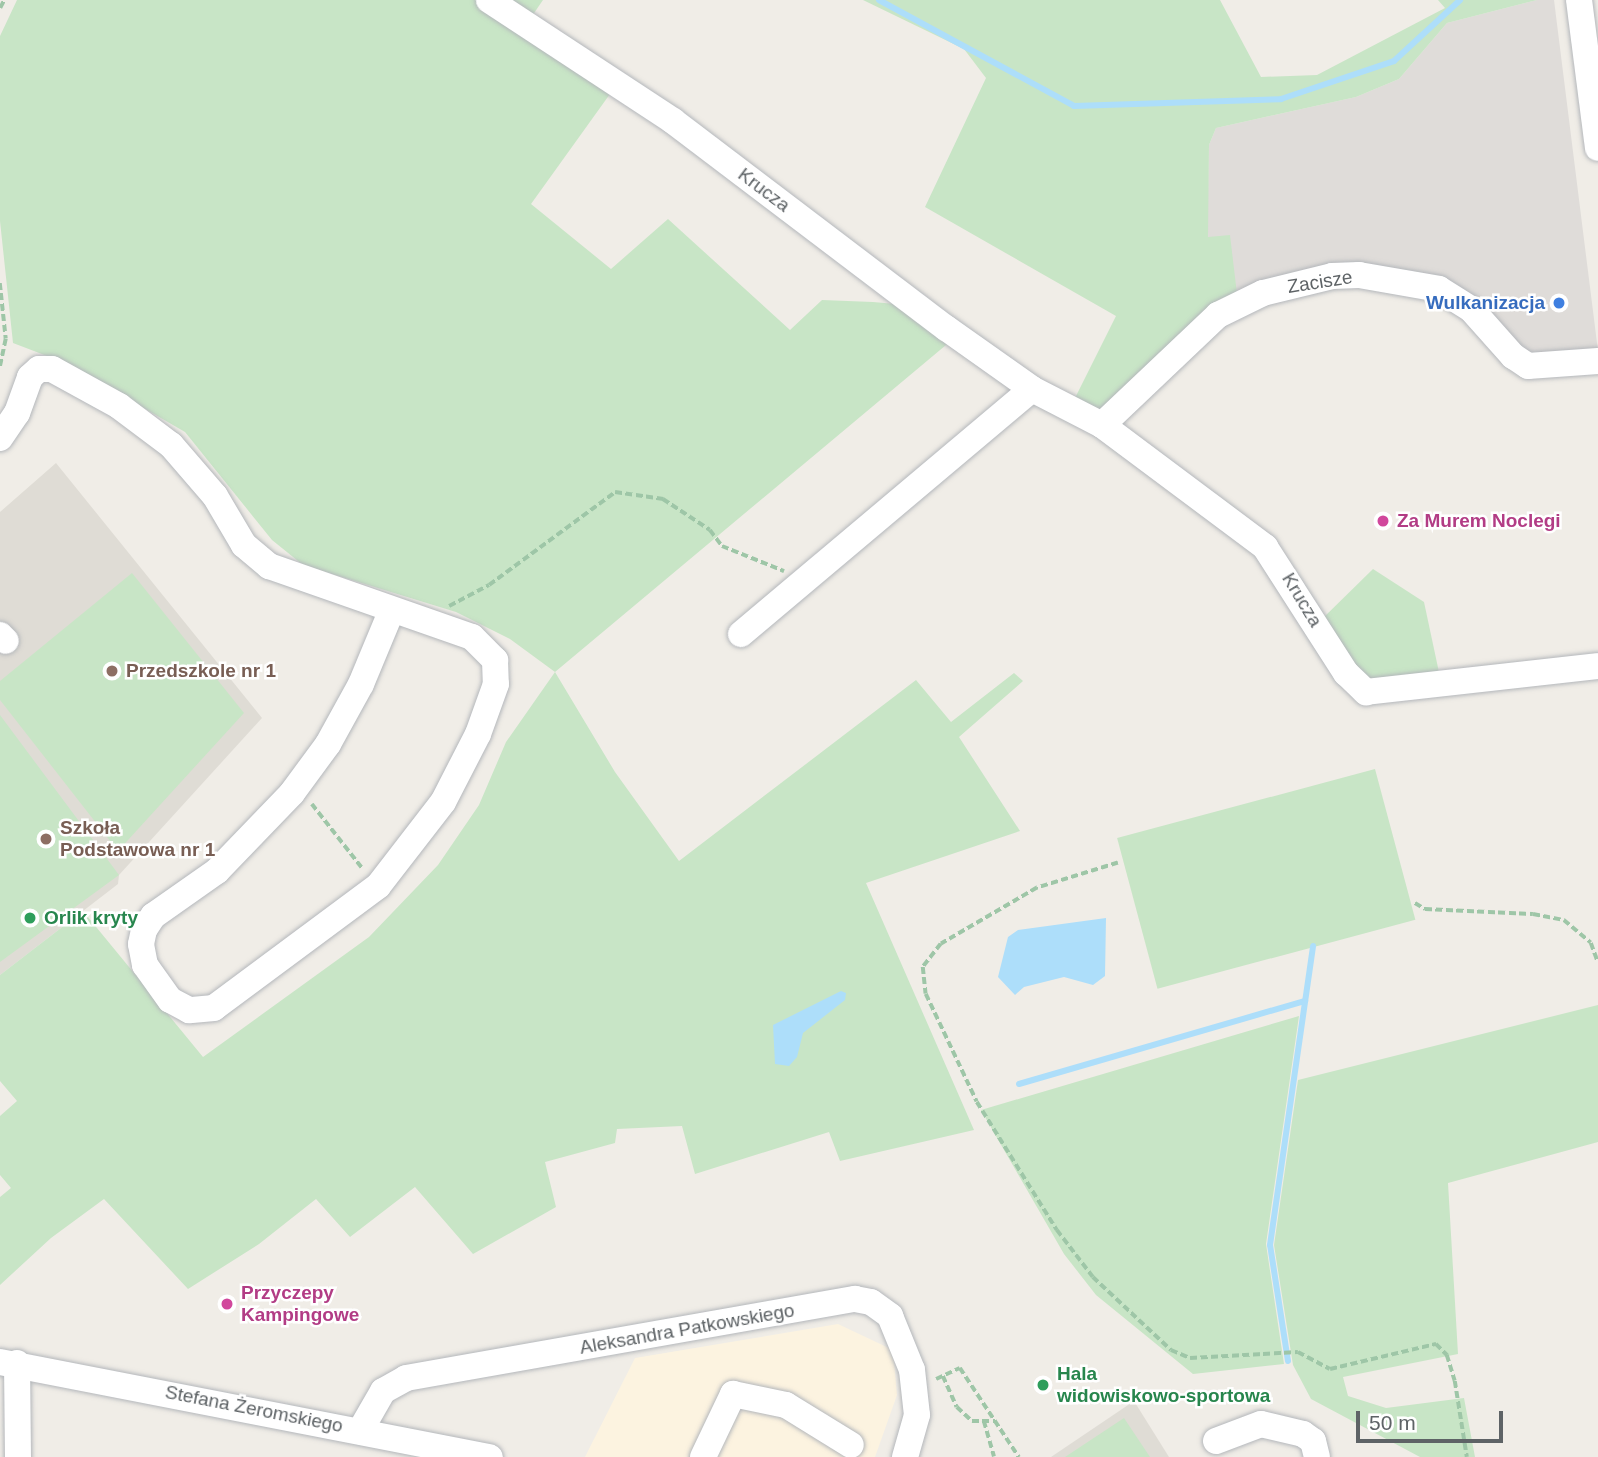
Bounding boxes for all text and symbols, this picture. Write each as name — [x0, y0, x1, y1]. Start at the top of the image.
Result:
street label: Krucza — [734, 163, 794, 217]
street label: Zacisze — [1286, 266, 1354, 298]
place label: Wulkanizacja — [1426, 292, 1545, 314]
marker: Wulkanizacja — [1551, 295, 1567, 311]
place label: Za Murem Noclegi — [1397, 510, 1561, 532]
marker: Za Murem Noclegi — [1375, 513, 1391, 529]
street label: Krucza — [1277, 569, 1327, 631]
place label: Przedszkole nr 1 — [126, 660, 276, 682]
marker: Przedszkole nr 1 — [104, 663, 120, 679]
place label: Szkoła Podstawowa nr 1 — [60, 817, 215, 861]
marker: Szkoła Podstawowa nr 1 — [38, 831, 54, 847]
place label: Orlik kryty — [44, 907, 138, 929]
marker: Orlik kryty — [22, 910, 38, 926]
place label: Przyczepy Kampingowe — [241, 1282, 359, 1326]
marker: Przyczepy Kampingowe — [219, 1296, 235, 1312]
street label: Aleksandra Patkowskiego — [578, 1299, 796, 1359]
place label: Hala widowiskowo-sportowa — [1057, 1363, 1270, 1407]
marker: Hala widowiskowo-sportowa — [1035, 1377, 1051, 1393]
street label: Stefana Żeromskiego — [163, 1381, 345, 1437]
scale bar — [1360, 1398, 1507, 1442]
text: 50 m — [1369, 1411, 1416, 1434]

